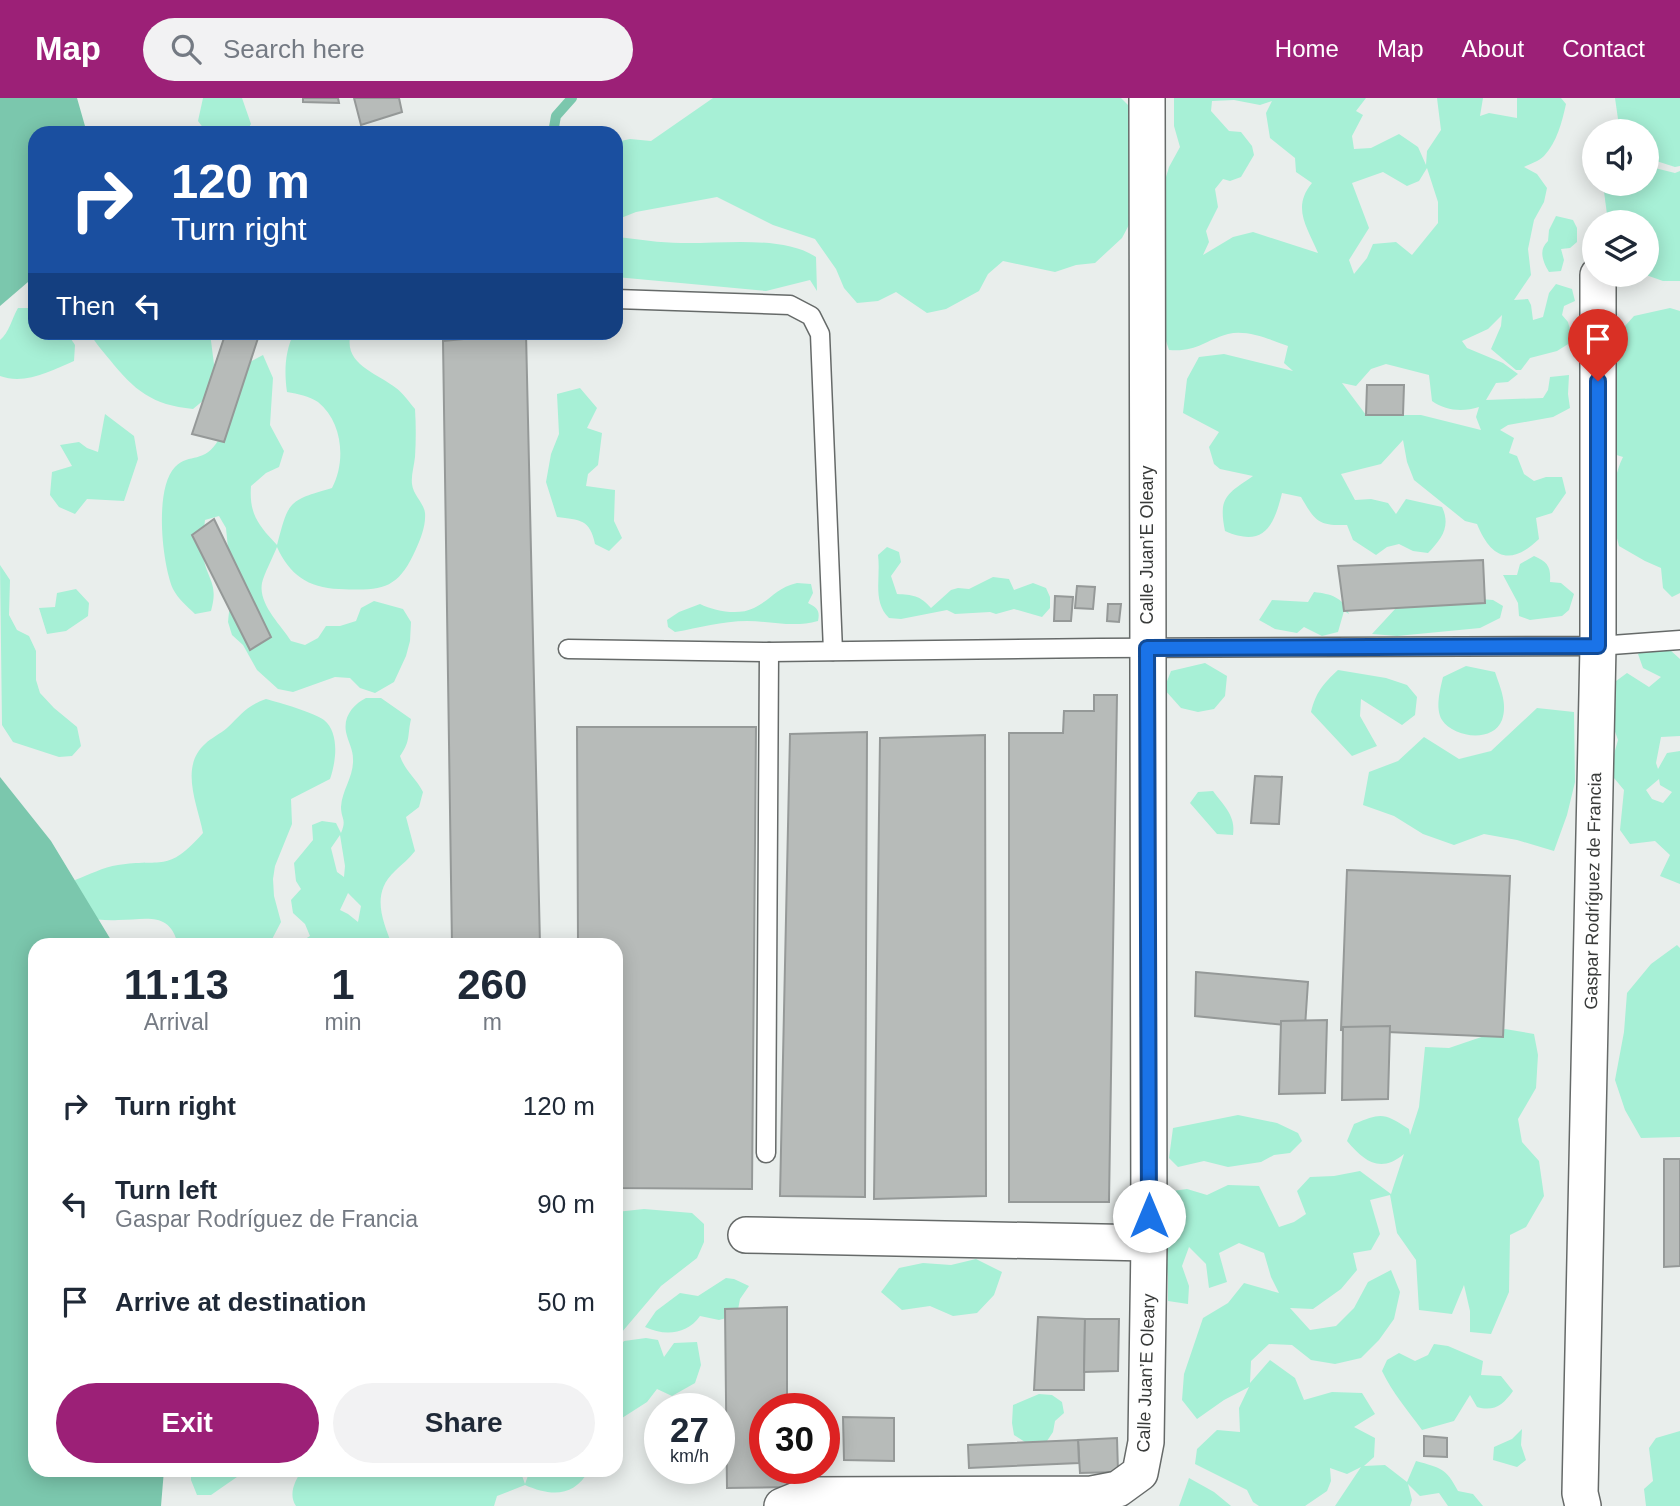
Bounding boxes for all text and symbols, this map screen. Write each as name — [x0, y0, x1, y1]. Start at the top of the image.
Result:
search box — [143, 18, 633, 81]
text: Map — [35, 30, 101, 67]
icon: search — [167, 30, 205, 68]
text: Search here — [223, 34, 365, 64]
text: Home — [1275, 35, 1339, 62]
text: Map — [1377, 35, 1424, 62]
text: About — [1462, 35, 1524, 62]
text: Contact — [1562, 35, 1645, 62]
map controls — [1582, 119, 1659, 287]
button: sound — [1582, 119, 1659, 196]
icon: right — [56, 154, 147, 245]
text: 120 m — [171, 154, 310, 208]
button: layers — [1582, 210, 1659, 287]
text: Turn right — [171, 211, 307, 247]
icon: left — [129, 287, 167, 325]
text: Then — [56, 291, 115, 321]
pin — [1568, 309, 1628, 381]
icon: arrive — [1579, 320, 1617, 358]
street label: Calle Juan’E Oleary — [1137, 465, 1157, 625]
street label: Gaspar Rodríguez de Francia — [1581, 771, 1605, 1010]
text: 11:13 — [124, 961, 229, 1008]
text: 1 — [331, 961, 355, 1008]
text: 260 — [457, 961, 527, 1008]
text: Arrival — [144, 1009, 209, 1035]
text: min — [324, 1009, 362, 1035]
text: m — [483, 1009, 502, 1035]
icon: right — [56, 1087, 94, 1125]
text: Turn right — [115, 1091, 236, 1121]
text: 120 m — [523, 1091, 595, 1121]
text: Turn left — [115, 1175, 217, 1205]
position arrow — [1112, 1179, 1186, 1253]
icon: left — [56, 1185, 94, 1223]
text: 90 m — [537, 1189, 595, 1219]
text: Gaspar Rodríguez de Francia — [115, 1206, 418, 1232]
icon: arrive — [56, 1283, 94, 1321]
text: Arrive at destination — [115, 1287, 366, 1317]
text: 50 m — [537, 1287, 595, 1317]
street label: Calle Juan’E Oleary — [1133, 1293, 1159, 1453]
button: Exit — [56, 1383, 319, 1463]
button: Share — [333, 1383, 595, 1463]
speed limit sign: 30 — [749, 1393, 840, 1484]
text: 27 — [670, 1410, 709, 1449]
text: km/h — [670, 1446, 709, 1466]

